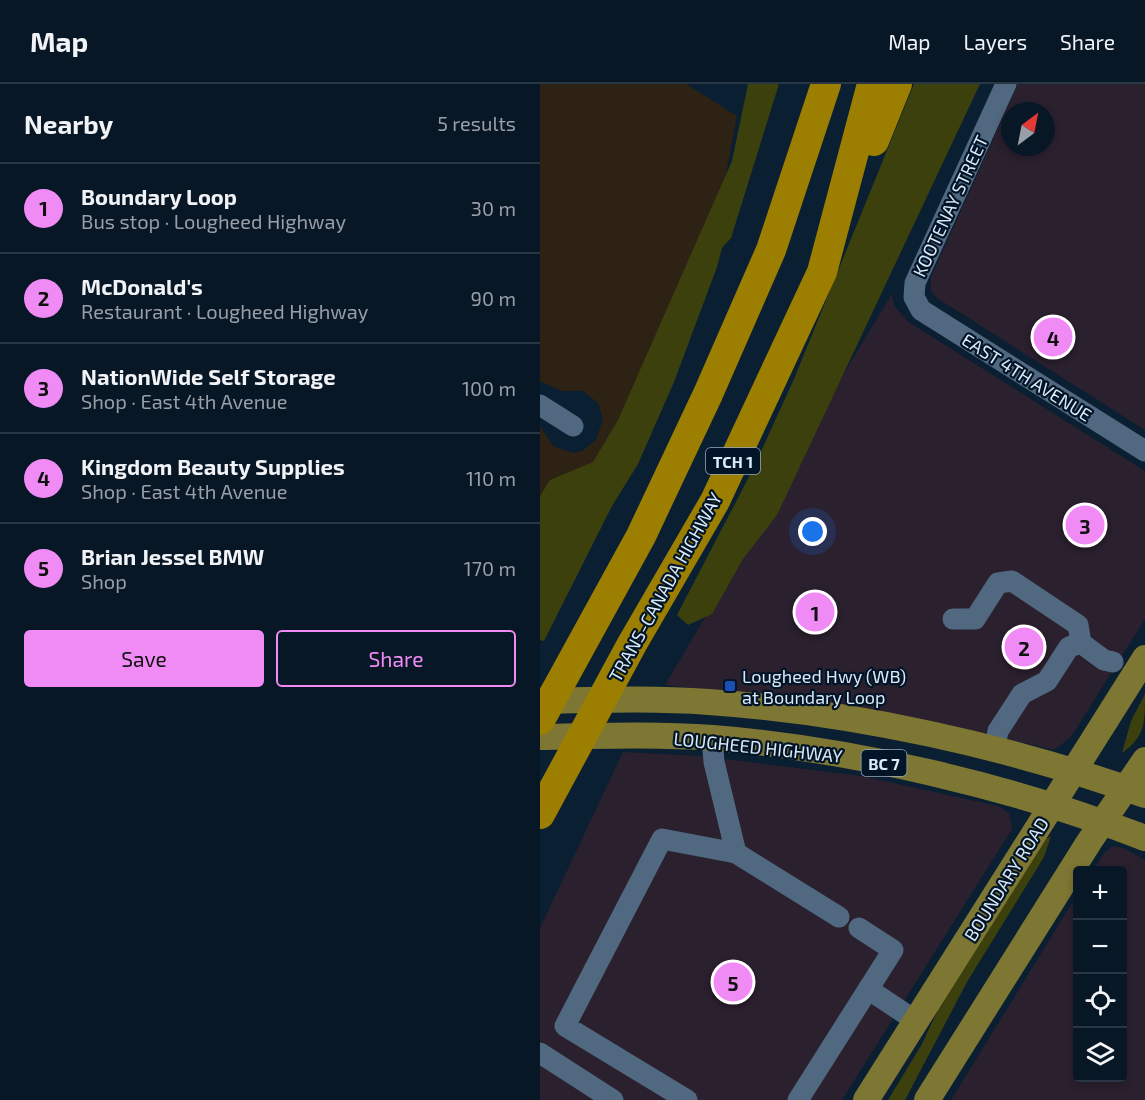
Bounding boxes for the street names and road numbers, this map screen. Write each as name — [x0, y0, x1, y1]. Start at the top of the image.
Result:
street label: KOOTENAY STREET — [908, 131, 993, 280]
street label: EAST 4TH AVENUE — [958, 328, 1096, 426]
road number: TCH 1 — [706, 448, 760, 474]
street label: TRANS-CANADA HIGHWAY — [604, 488, 727, 685]
street label: LOUGHEED HIGHWAY — [672, 727, 844, 767]
road number: BC 7 — [862, 750, 906, 776]
street label: BOUNDARY ROAD — [959, 813, 1053, 945]

